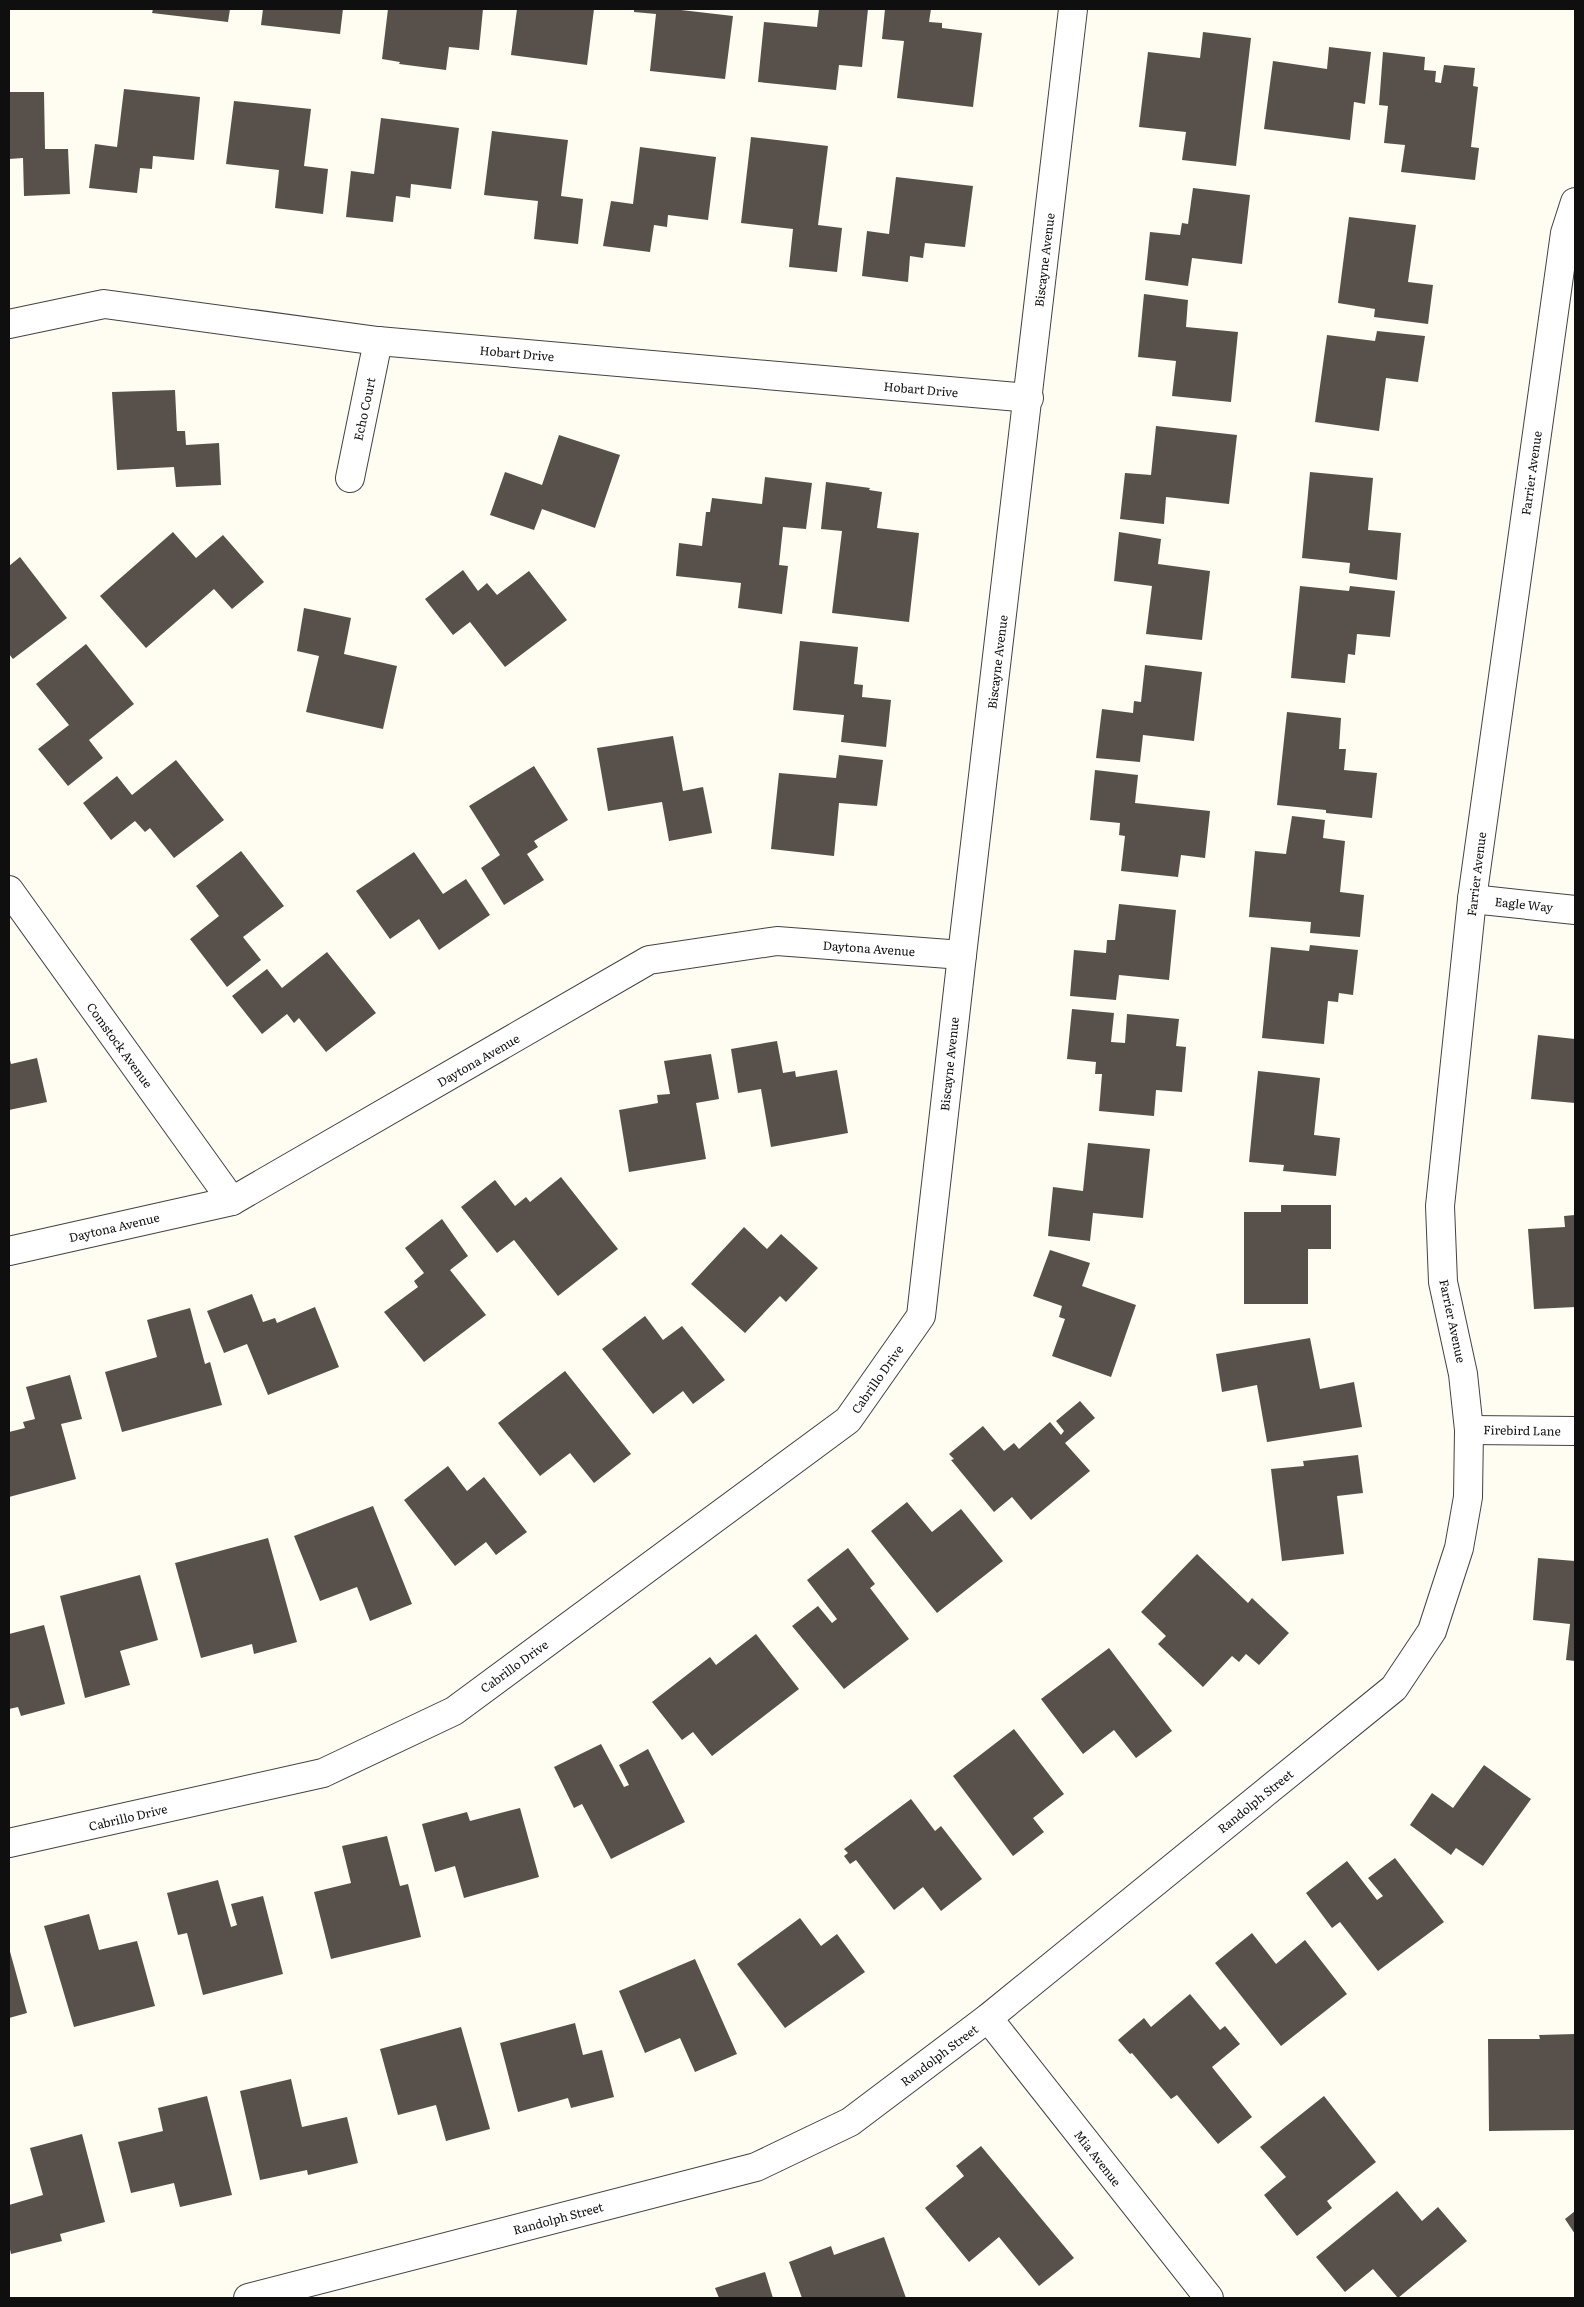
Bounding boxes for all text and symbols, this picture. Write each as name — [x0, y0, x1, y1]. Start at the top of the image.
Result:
street label: Biscayne Avenue — [1029, 212, 1059, 308]
street label: Hobart Drive — [479, 341, 555, 365]
street label: Echo Court — [349, 376, 380, 442]
street label: Hobart Drive — [883, 377, 959, 401]
street label: Farrier Avenue — [1516, 430, 1546, 516]
street label: Biscayne Avenue — [982, 614, 1012, 710]
street label: Farrier Avenue — [1462, 831, 1490, 917]
street label: Eagle Way — [1494, 892, 1554, 916]
street label: Daytona Avenue — [822, 936, 916, 960]
street label: Comstock Avenue — [83, 999, 157, 1091]
street label: Biscayne Avenue — [935, 1016, 963, 1112]
street label: Daytona Avenue — [433, 1029, 523, 1091]
street label: Daytona Avenue — [67, 1208, 161, 1246]
street label: Farrier Avenue — [1435, 1278, 1471, 1364]
street label: Cabrillo Drive — [847, 1341, 907, 1417]
street label: Firebird Lane — [1483, 1420, 1561, 1440]
street label: Cabrillo Drive — [476, 1635, 552, 1697]
street label: Randolph Street — [1213, 1765, 1297, 1837]
street label: Cabrillo Drive — [87, 1799, 169, 1835]
street label: Randolph Street — [897, 2020, 982, 2090]
street label: Mia Avenue — [1070, 2126, 1126, 2190]
street label: Randolph Street — [511, 2197, 605, 2239]

